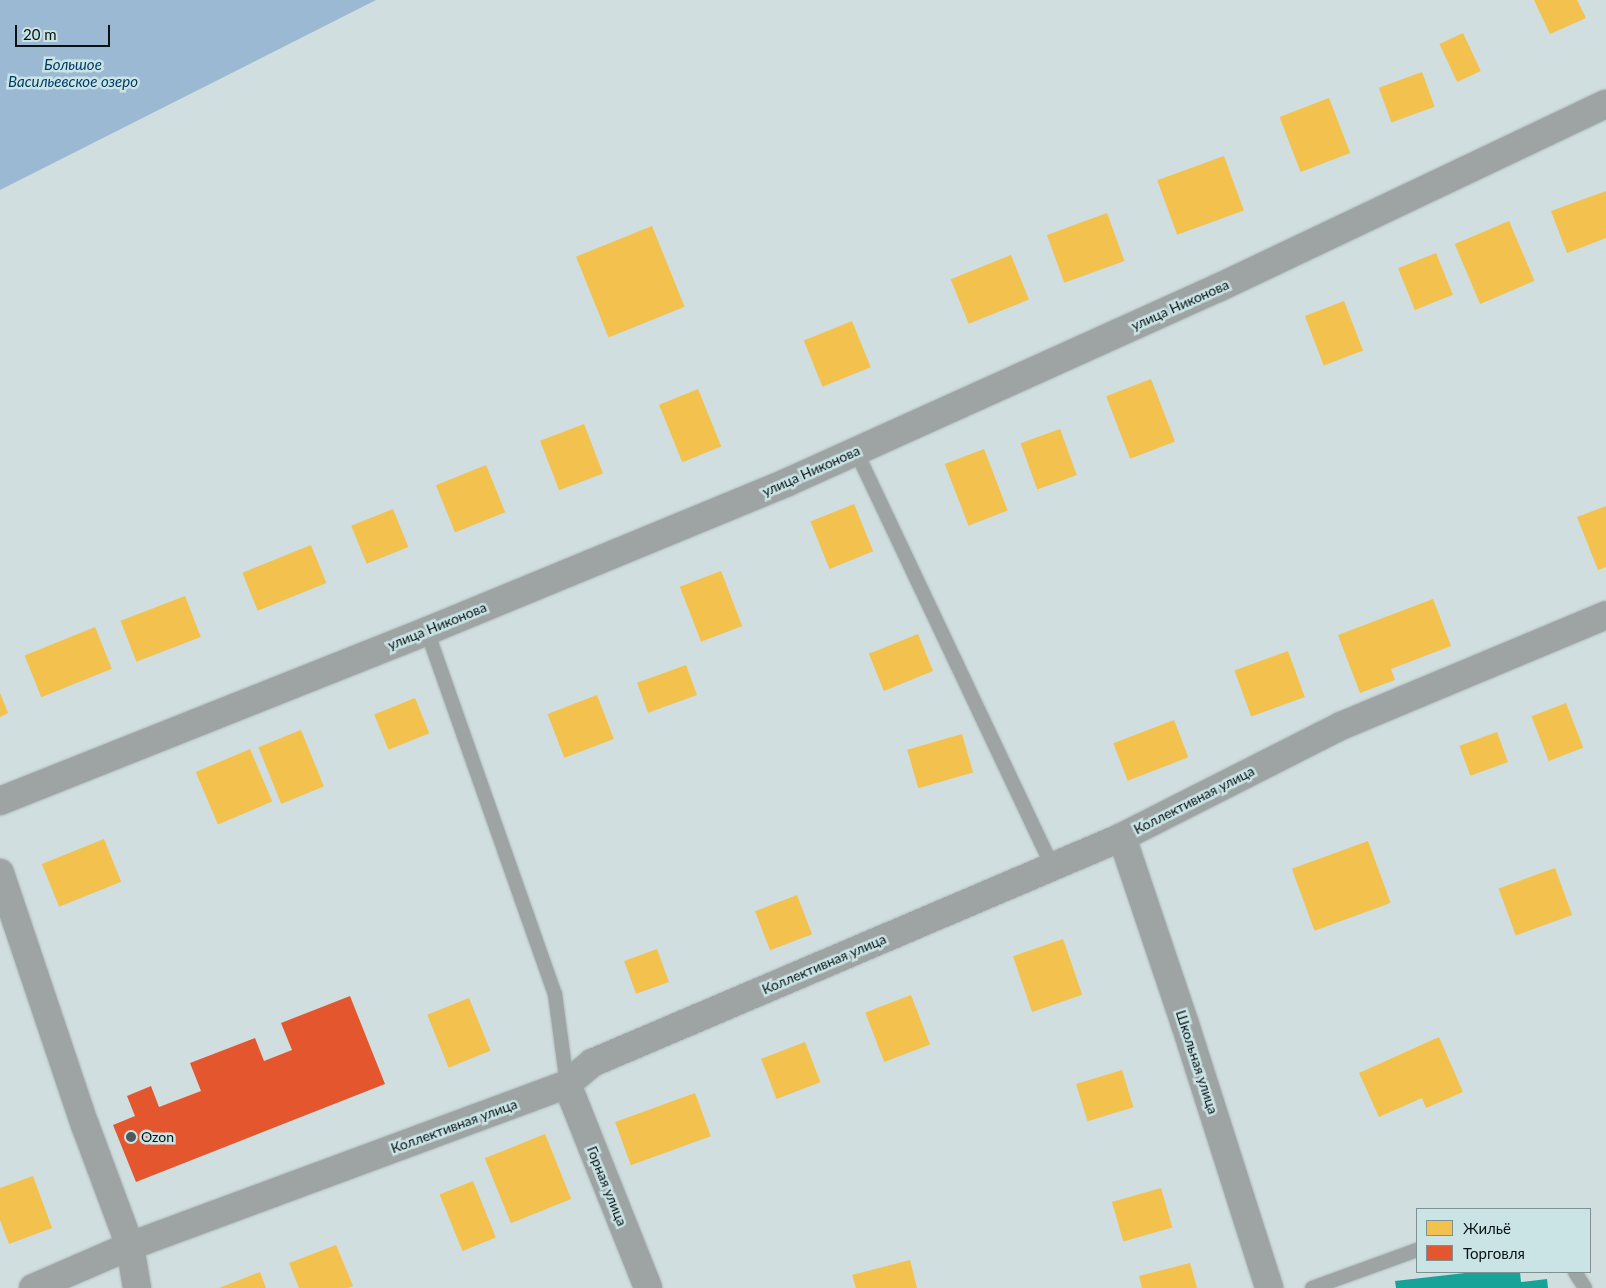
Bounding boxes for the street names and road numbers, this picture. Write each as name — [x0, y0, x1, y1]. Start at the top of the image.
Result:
street label: улица Никонова — [1129, 276, 1231, 334]
street label: улица Никонова — [760, 442, 862, 500]
street label: улица Никонова — [385, 599, 489, 653]
street label: Коллективная улица — [1131, 762, 1257, 838]
street label: Коллективная улица — [759, 930, 889, 998]
street label: Школьная улица — [1172, 1008, 1222, 1116]
street label: Коллективная улица — [389, 1095, 519, 1157]
street label: Горная улица — [583, 1144, 631, 1228]

